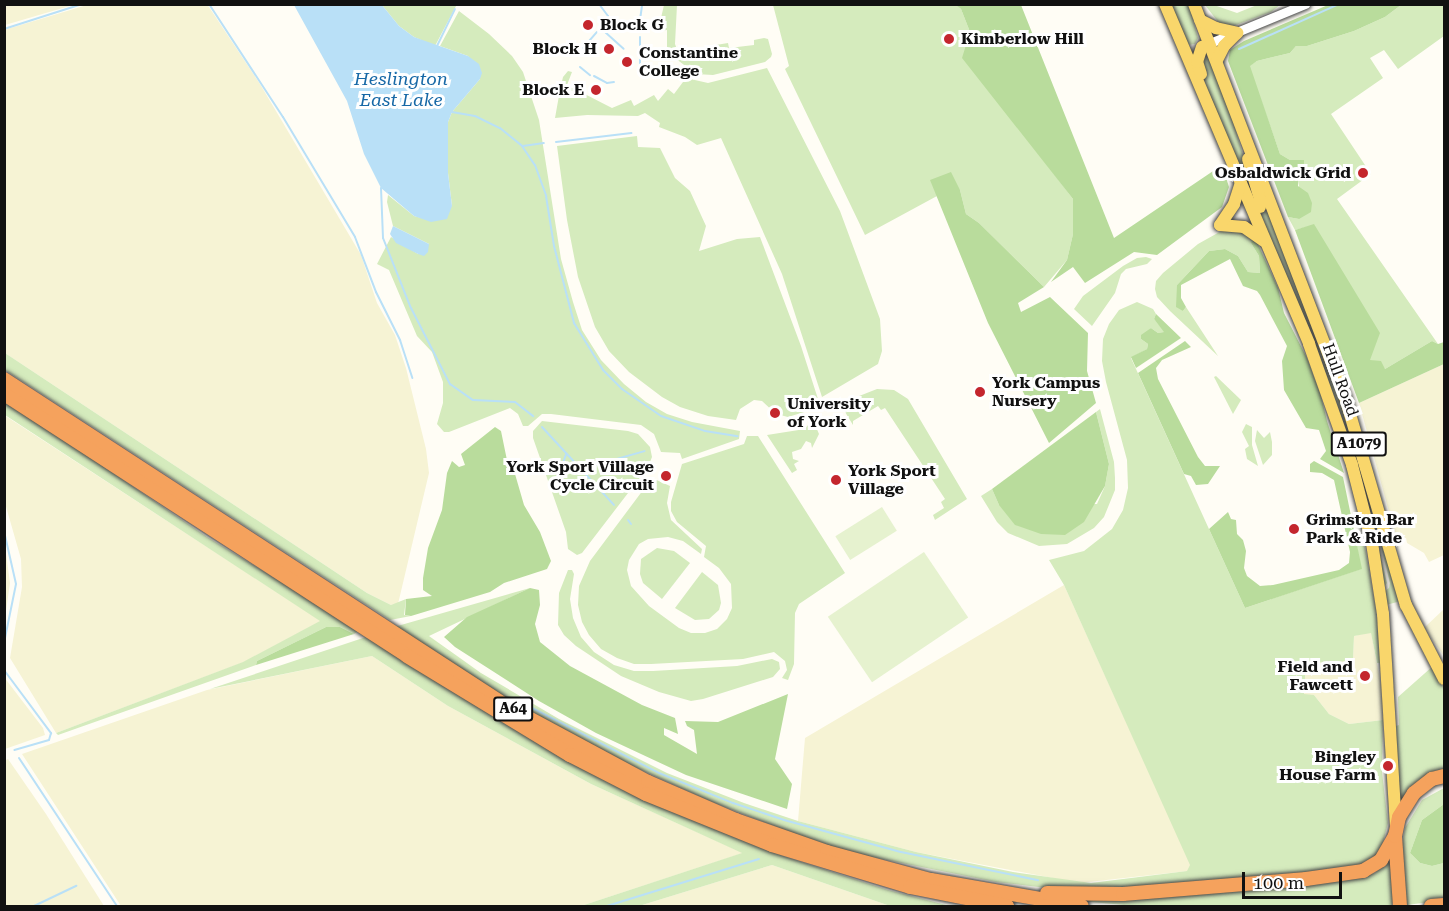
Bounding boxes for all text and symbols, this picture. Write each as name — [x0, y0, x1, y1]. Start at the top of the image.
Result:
place label: Block G — [600, 15, 664, 35]
marker: Block G — [581, 18, 595, 32]
place label: Kimberlow Hill — [961, 29, 1084, 49]
marker: Kimberlow Hill — [942, 32, 956, 46]
place label: Block H — [532, 39, 597, 59]
marker: Block H — [602, 42, 616, 56]
place label: Constantine College — [639, 43, 738, 81]
marker: Constantine College — [620, 55, 634, 69]
water label: Heslington East Lake — [354, 69, 448, 112]
place label: Block E — [522, 80, 584, 100]
marker: Block E — [589, 83, 603, 97]
place label: Osbaldwick Grid — [1215, 163, 1351, 183]
marker: Osbaldwick Grid — [1356, 166, 1370, 180]
street label: Hull Road — [1318, 341, 1362, 419]
place label: York Campus Nursery — [992, 373, 1100, 411]
marker: York Campus Nursery — [973, 385, 987, 399]
place label: University of York — [787, 394, 871, 432]
marker: University of York — [768, 406, 782, 420]
road number: A1079 — [1330, 432, 1388, 456]
place label: York Sport Village Cycle Circuit — [506, 457, 654, 495]
place label: York Sport Village — [848, 461, 936, 499]
marker: York Sport Village Cycle Circuit — [659, 469, 673, 483]
marker: York Sport Village — [829, 473, 843, 487]
place label: Grimston Bar Park & Ride — [1306, 510, 1414, 548]
marker: Grimston Bar Park & Ride — [1287, 522, 1301, 536]
place label: Field and Fawcett — [1278, 657, 1353, 695]
marker: Field and Fawcett — [1358, 669, 1372, 683]
road number: A64 — [492, 697, 534, 721]
place label: Bingley House Farm — [1279, 747, 1376, 785]
marker: Bingley House Farm — [1381, 759, 1395, 773]
scale bar — [1245, 860, 1346, 898]
text: 100 m — [1253, 872, 1304, 893]

